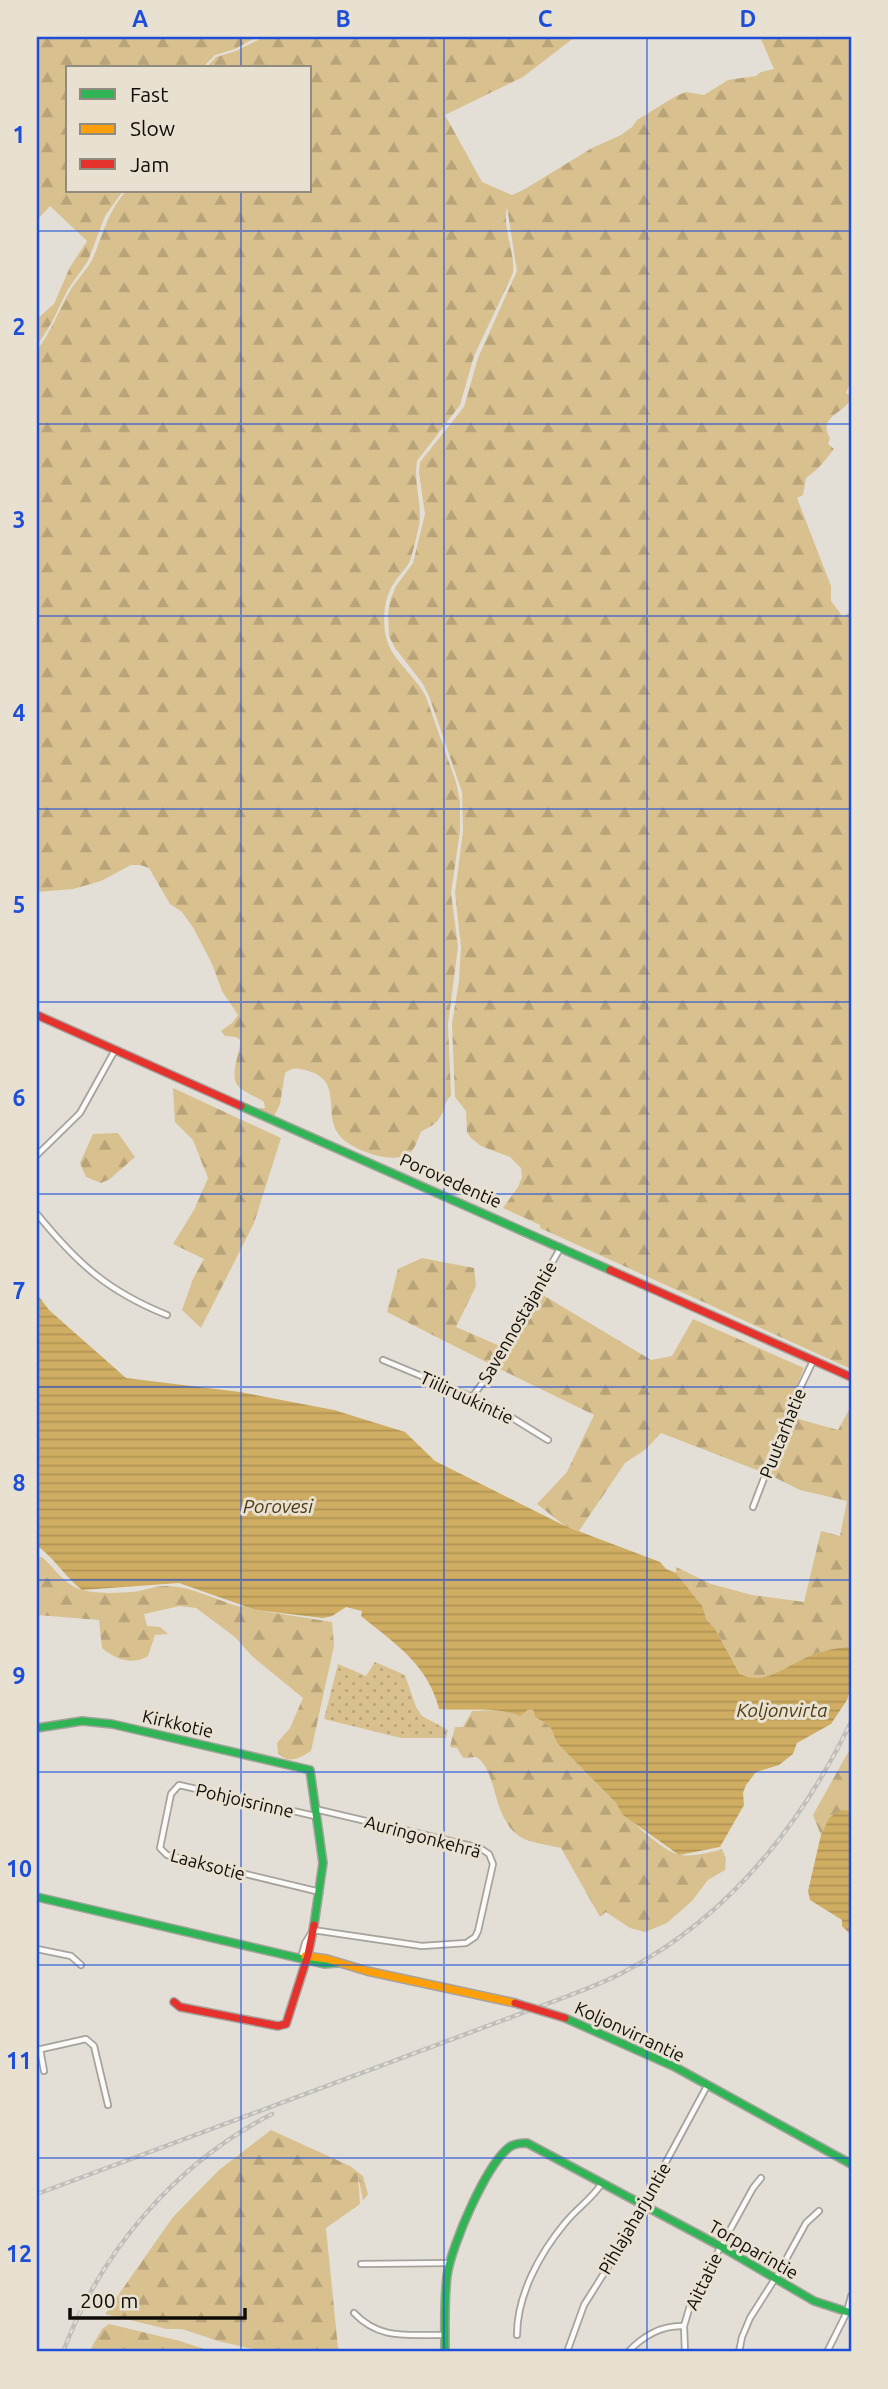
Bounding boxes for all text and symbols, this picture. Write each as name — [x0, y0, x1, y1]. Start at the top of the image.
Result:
text: A — [132, 6, 148, 31]
text: B — [335, 6, 351, 31]
text: C — [538, 6, 553, 31]
text: D — [740, 6, 756, 31]
legend — [66, 66, 312, 192]
text: Fast — [130, 82, 168, 106]
text: Slow — [130, 116, 175, 140]
text: 1 — [13, 122, 25, 147]
text: Jam — [130, 152, 169, 176]
text: 2 — [13, 314, 25, 339]
text: 3 — [13, 507, 25, 532]
text: 4 — [13, 700, 26, 725]
text: 5 — [13, 892, 25, 917]
text: 6 — [13, 1085, 26, 1110]
street label: Porovedentie — [397, 1149, 505, 1211]
street label: Savennostajantie — [474, 1257, 560, 1387]
text: 7 — [13, 1278, 25, 1303]
street label: Tiiliruukintie — [417, 1367, 517, 1427]
street label: Puutarhatie — [755, 1385, 809, 1481]
text: 8 — [13, 1470, 25, 1495]
water label: Porovesi — [243, 1495, 314, 1517]
text: 9 — [13, 1663, 25, 1688]
water label: Koljonvirta — [737, 1699, 827, 1721]
street label: Kirkkotie — [141, 1705, 215, 1741]
street label: Pohjoisrinne — [194, 1779, 296, 1821]
street label: Auringonkehrä — [363, 1811, 483, 1861]
street label: Laaksotie — [168, 1844, 248, 1884]
text: 10 — [6, 1856, 32, 1881]
street label: Koljonvirrantie — [572, 1997, 688, 2065]
text: 11 — [6, 2048, 32, 2073]
street label: Pihlajaharjuntie — [594, 2159, 674, 2277]
street label: Torpparintie — [706, 2215, 802, 2283]
text: 12 — [6, 2241, 32, 2266]
street label: Aittatie — [681, 2249, 725, 2313]
scale bar — [70, 2277, 245, 2321]
text: 200 m — [80, 2288, 138, 2312]

